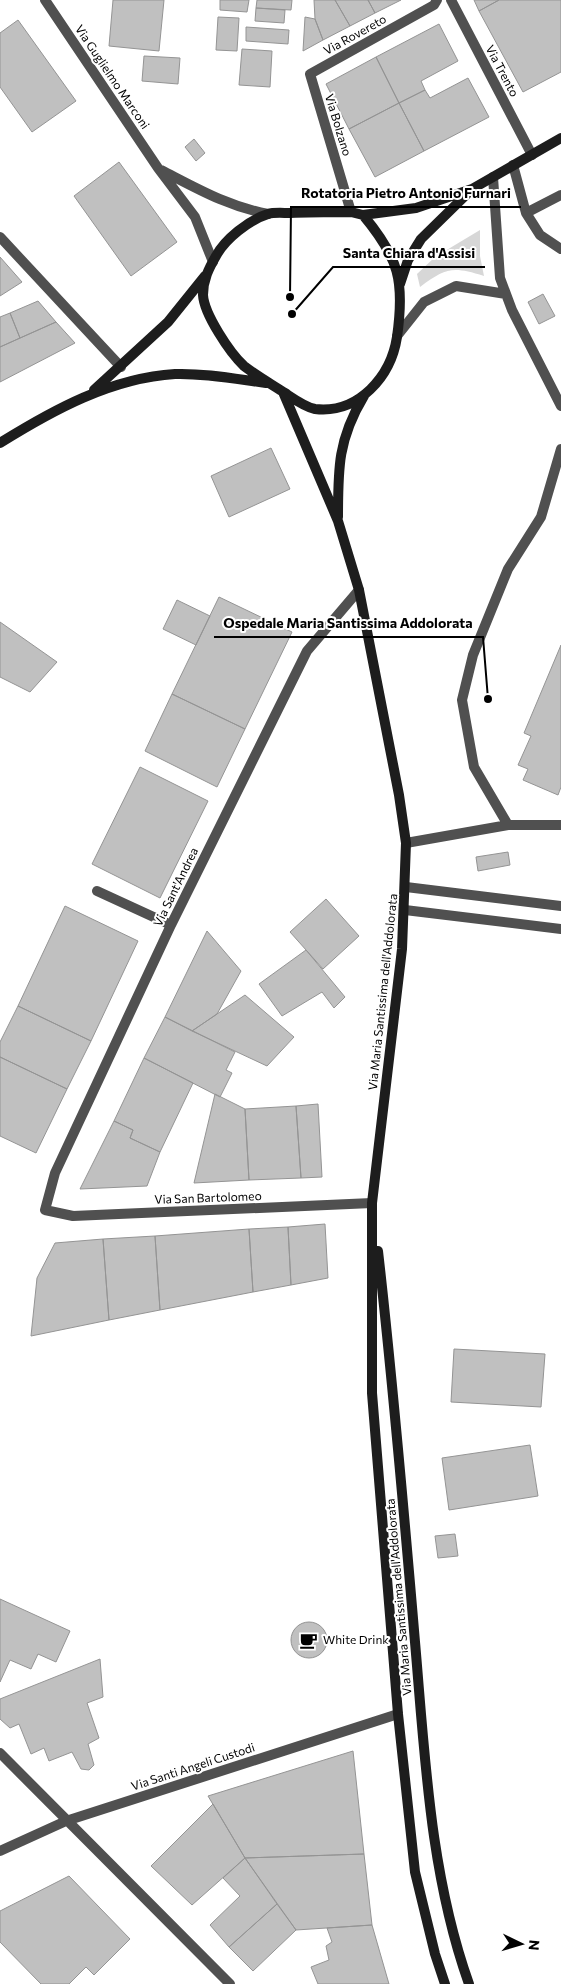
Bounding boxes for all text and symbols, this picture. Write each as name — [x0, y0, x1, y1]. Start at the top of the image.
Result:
street label: Via Rovereto — [321, 11, 388, 57]
street label: Via Guglielmo Marconi — [73, 22, 153, 131]
street label: Via Trento — [483, 42, 522, 99]
street label: Via Bolzano — [323, 92, 355, 157]
callout: Rotatoria Pietro Antonio Furnari — [291, 178, 521, 207]
text: Rotatoria Pietro Antonio Furnari — [301, 184, 511, 201]
callout: Santa Chiara d'Assisi — [333, 238, 485, 267]
text: Santa Chiara d'Assisi — [343, 244, 475, 261]
callout: Ospedale Maria Santissima Addolorata — [214, 608, 483, 637]
text: Ospedale Maria Santissima Addolorata — [223, 614, 473, 631]
street label: Via Sant'Andrea — [150, 845, 200, 928]
street label: Via Maria Santissima dell'Addolorata — [365, 893, 399, 1091]
street label: Via San Bartolomeo — [154, 1188, 262, 1206]
street label: Via Maria Santissima dell'Addolorata — [382, 1498, 414, 1696]
cafe icon: White Drink — [299, 1630, 319, 1650]
place label: White Drink — [323, 1632, 389, 1646]
street label: Via Santi Angeli Custodi — [129, 1739, 256, 1793]
north arrow — [496, 1919, 546, 1969]
text: N — [526, 1939, 543, 1951]

